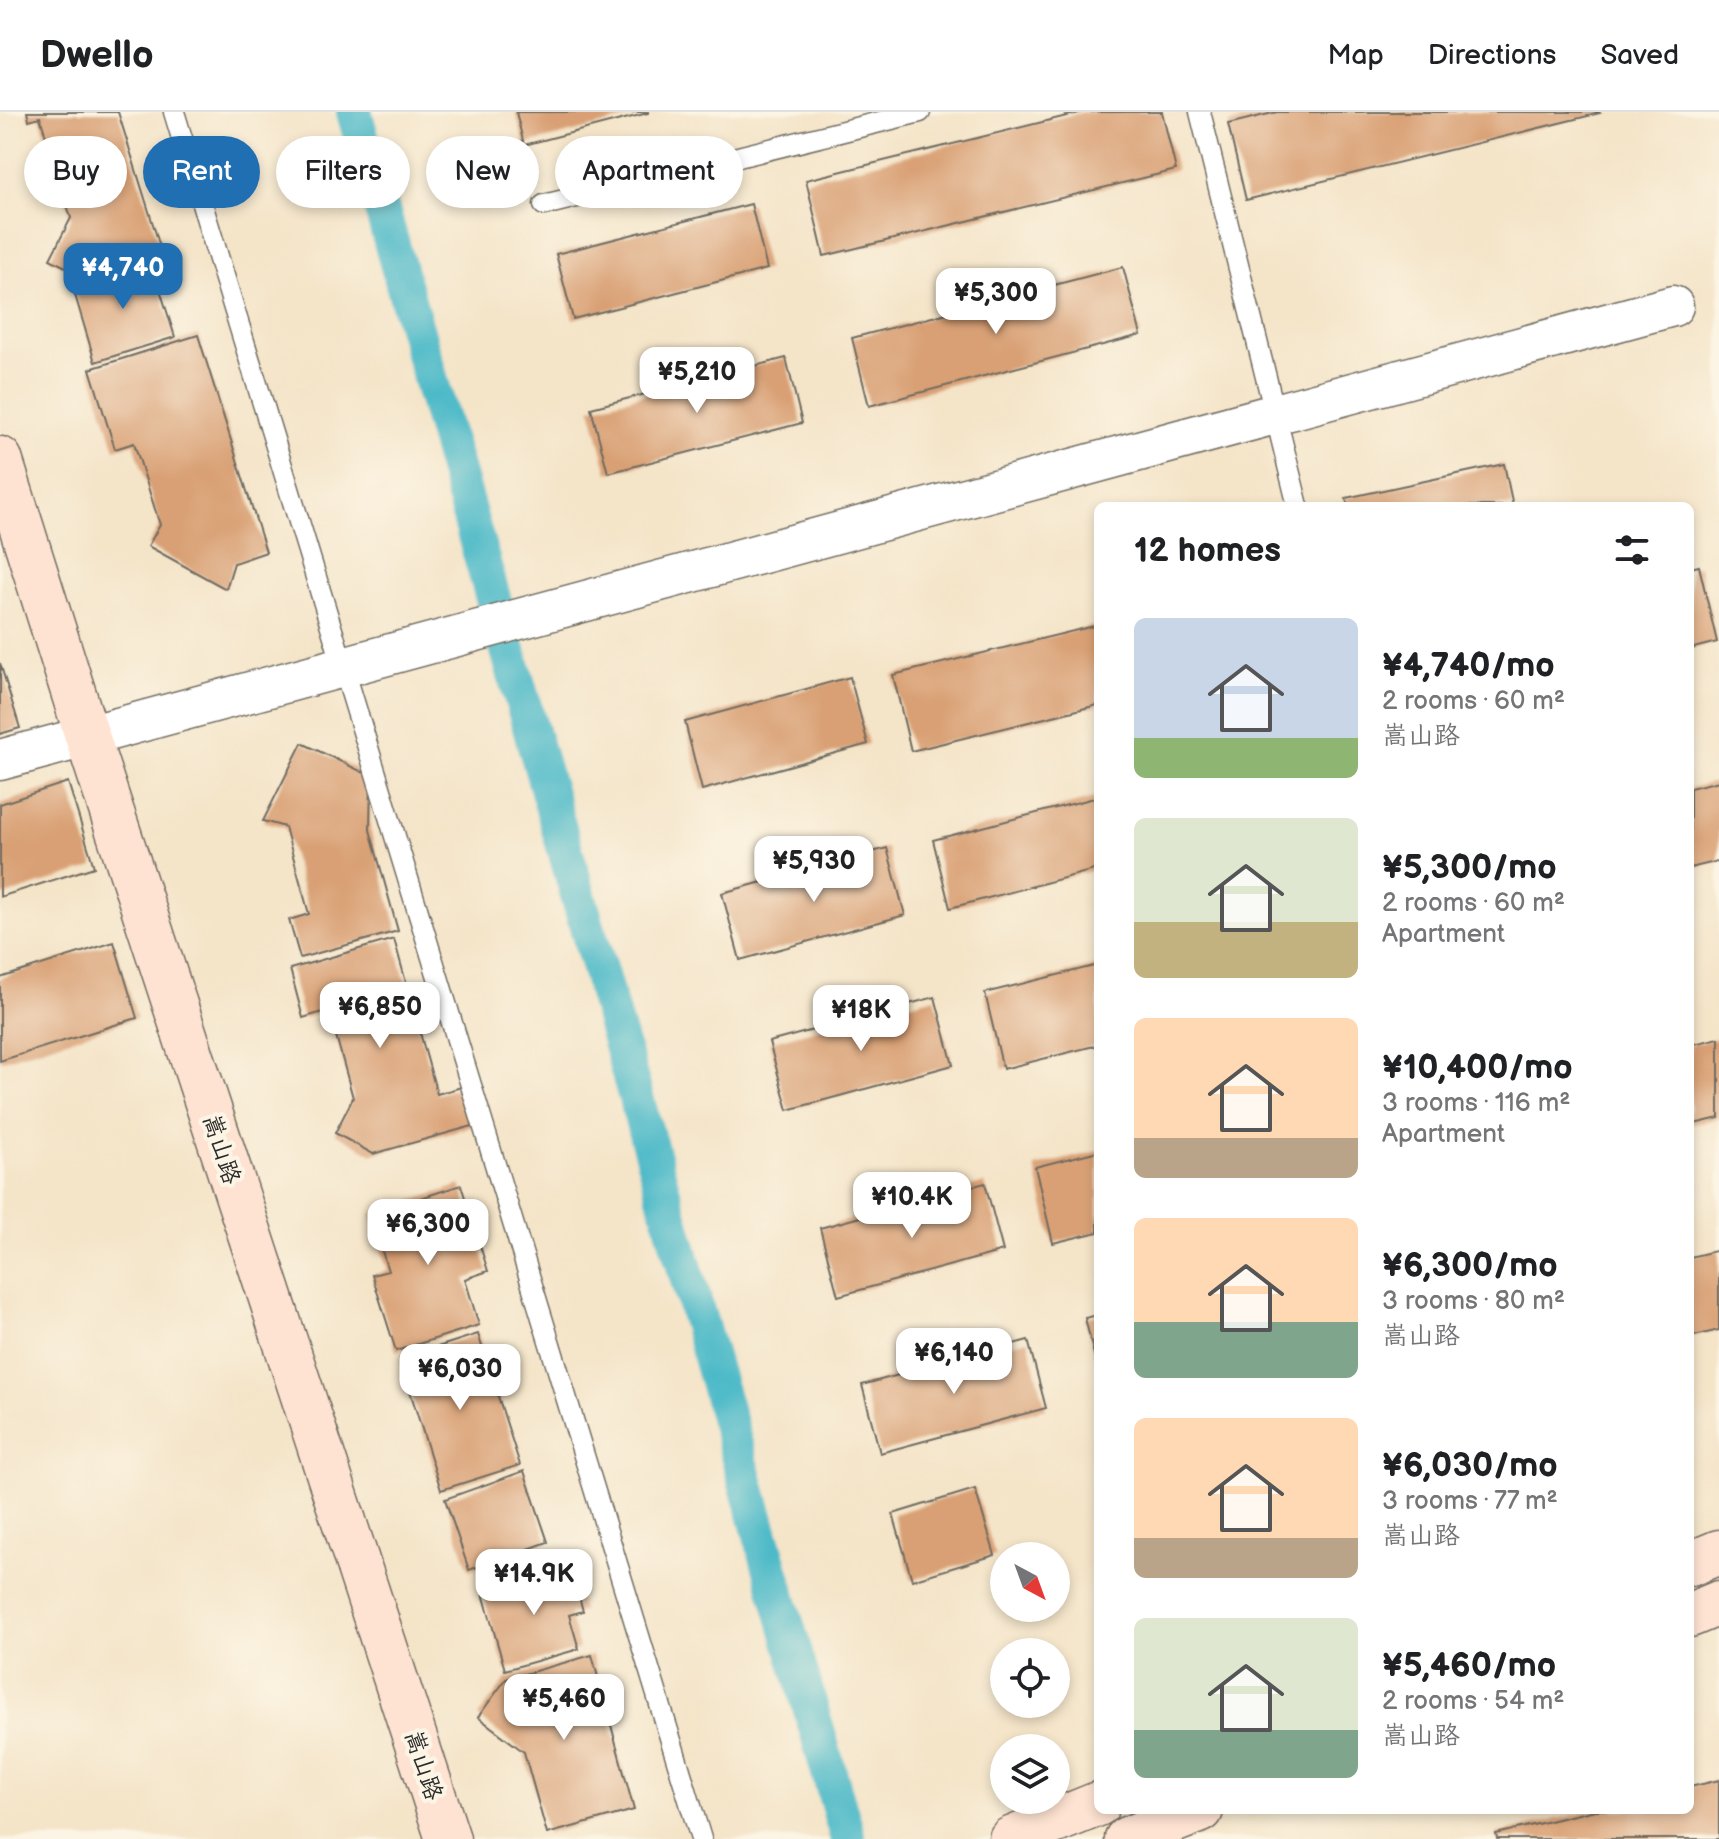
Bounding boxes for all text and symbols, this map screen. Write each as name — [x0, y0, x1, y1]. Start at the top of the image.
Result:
text: Dwello — [40, 33, 154, 78]
text: Map — [1327, 39, 1384, 72]
text: Directions — [1428, 39, 1556, 72]
text: Saved — [1600, 39, 1679, 72]
chip: Buy — [24, 136, 127, 208]
chip: Rent — [143, 136, 260, 208]
chip: Filters — [276, 136, 410, 208]
chip: New — [426, 136, 539, 208]
chip: Apartment — [555, 136, 743, 208]
pin: ¥4,740 — [58, 243, 188, 311]
text: ¥4,740 — [82, 253, 164, 284]
pin: ¥5,300 — [931, 268, 1061, 336]
text: ¥5,300 — [954, 278, 1038, 309]
pin: ¥5,210 — [632, 347, 762, 415]
text: ¥5,210 — [658, 357, 736, 388]
icon: filters — [1610, 528, 1654, 572]
text: 12 homes — [1134, 530, 1281, 571]
text: ¥4,740/mo — [1382, 645, 1555, 686]
icon: home — [1198, 650, 1294, 746]
text: 2 rooms · 60 m² — [1382, 686, 1565, 717]
text: 嵩山路 — [1382, 721, 1460, 752]
pin: ¥5,930 — [749, 836, 879, 904]
text: ¥5,930 — [772, 846, 856, 877]
text: ¥5,300/mo — [1382, 847, 1557, 888]
icon: home — [1198, 850, 1294, 946]
text: 2 rooms · 60 m² — [1382, 888, 1565, 919]
text: Apartment — [1382, 919, 1505, 950]
pin: ¥6,850 — [315, 982, 445, 1050]
pin: ¥18K — [814, 985, 908, 1053]
text: ¥6,850 — [338, 992, 422, 1023]
text: ¥18K — [831, 995, 891, 1026]
text: ¥10,400/mo — [1382, 1047, 1573, 1088]
icon: home — [1198, 1050, 1294, 1146]
text: 3 rooms · 116 m² — [1382, 1088, 1571, 1119]
street label: 嵩山路 — [197, 1110, 246, 1188]
text: Apartment — [1382, 1119, 1505, 1150]
pin: ¥10.4K — [847, 1172, 977, 1240]
text: ¥10.4K — [871, 1182, 953, 1213]
pin: ¥6,300 — [363, 1199, 493, 1267]
text: ¥6,300 — [385, 1209, 471, 1240]
text: ¥6,300/mo — [1382, 1245, 1558, 1286]
icon: home — [1198, 1250, 1294, 1346]
text: 3 rooms · 80 m² — [1382, 1286, 1565, 1317]
text: 嵩山路 — [1382, 1321, 1460, 1352]
pin: ¥6,140 — [889, 1328, 1019, 1396]
text: ¥6,140 — [914, 1338, 994, 1369]
pin: ¥6,030 — [395, 1344, 525, 1412]
text: ¥6,030 — [417, 1354, 503, 1385]
text: ¥6,030/mo — [1382, 1445, 1558, 1486]
icon: home — [1198, 1450, 1294, 1546]
text: 3 rooms · 77 m² — [1382, 1486, 1558, 1517]
text: 嵩山路 — [1382, 1521, 1460, 1552]
north arrow — [990, 1542, 1070, 1622]
map controls — [990, 1542, 1070, 1814]
pin: ¥14.9K — [469, 1549, 599, 1617]
text: ¥14.9K — [494, 1559, 574, 1590]
button: locate — [990, 1638, 1070, 1718]
text: ¥5,460/mo — [1382, 1645, 1556, 1686]
icon: home — [1198, 1650, 1294, 1746]
pin: ¥5,460 — [499, 1674, 629, 1742]
text: ¥5,460 — [522, 1684, 606, 1715]
text: 2 rooms · 54 m² — [1382, 1686, 1565, 1717]
text: 嵩山路 — [1382, 1721, 1460, 1752]
street label: 嵩山路 — [399, 1726, 448, 1804]
button: layers — [990, 1734, 1070, 1814]

